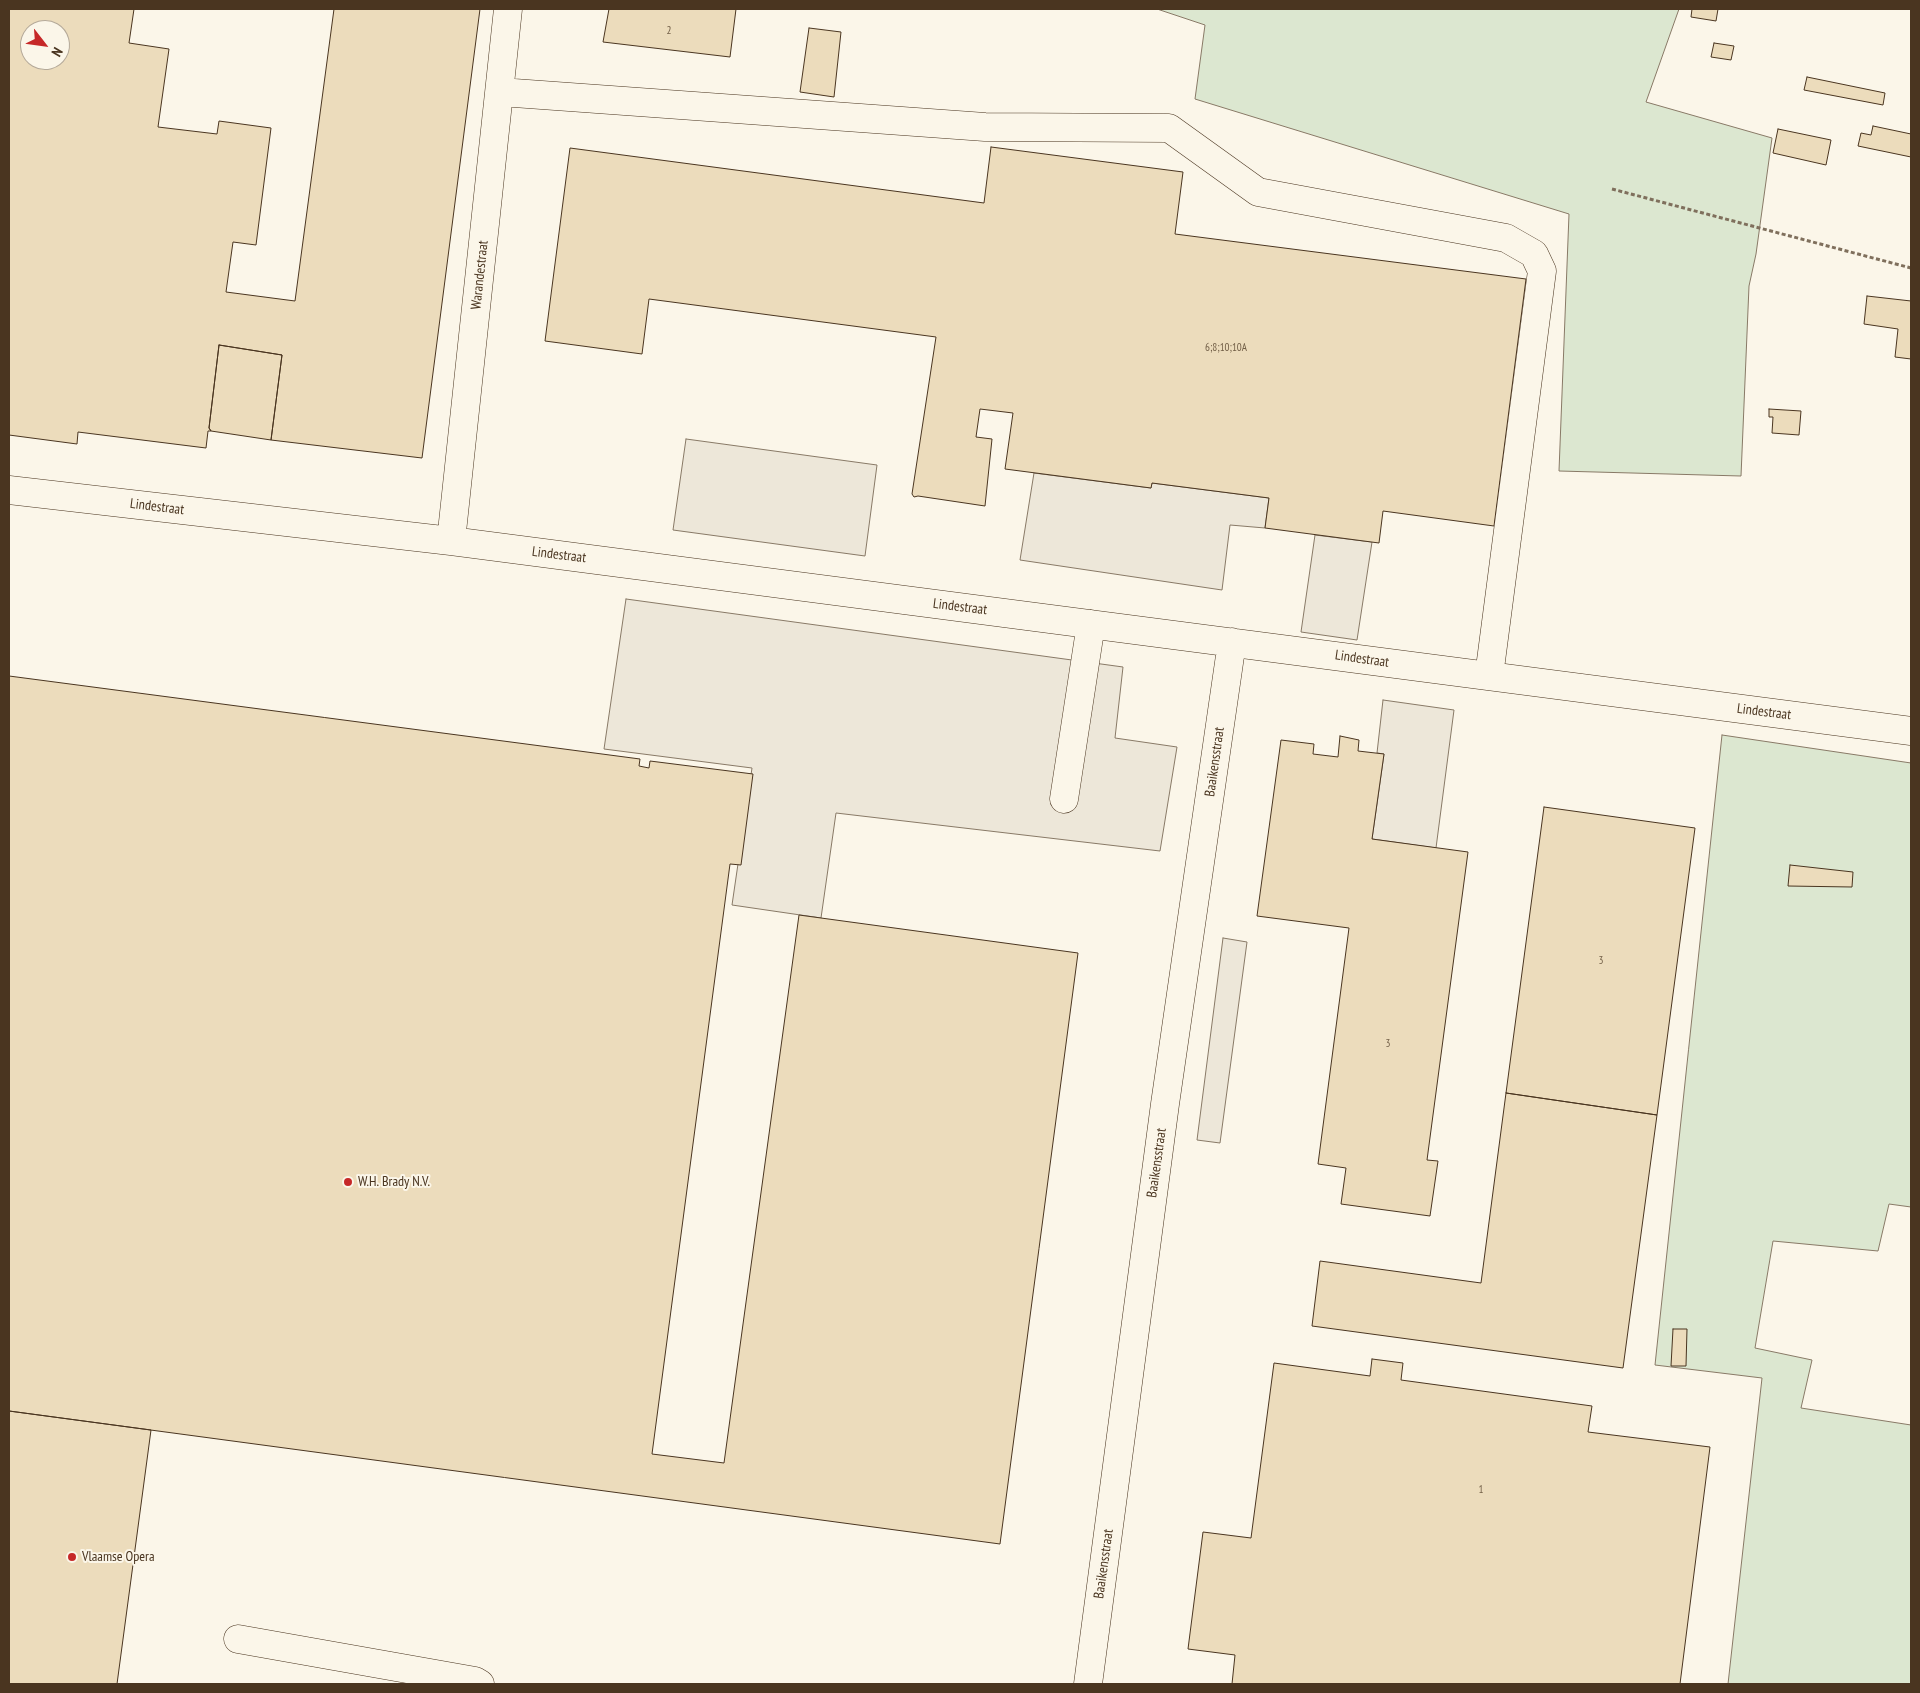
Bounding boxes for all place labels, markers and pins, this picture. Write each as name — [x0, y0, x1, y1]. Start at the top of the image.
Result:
place label: W.H. Brady N.V. — [358, 1174, 430, 1190]
marker: W.H. Brady N.V. — [342, 1176, 354, 1188]
place label: Vlaamse Opera — [82, 1549, 155, 1565]
marker: Vlaamse Opera — [66, 1551, 78, 1563]

